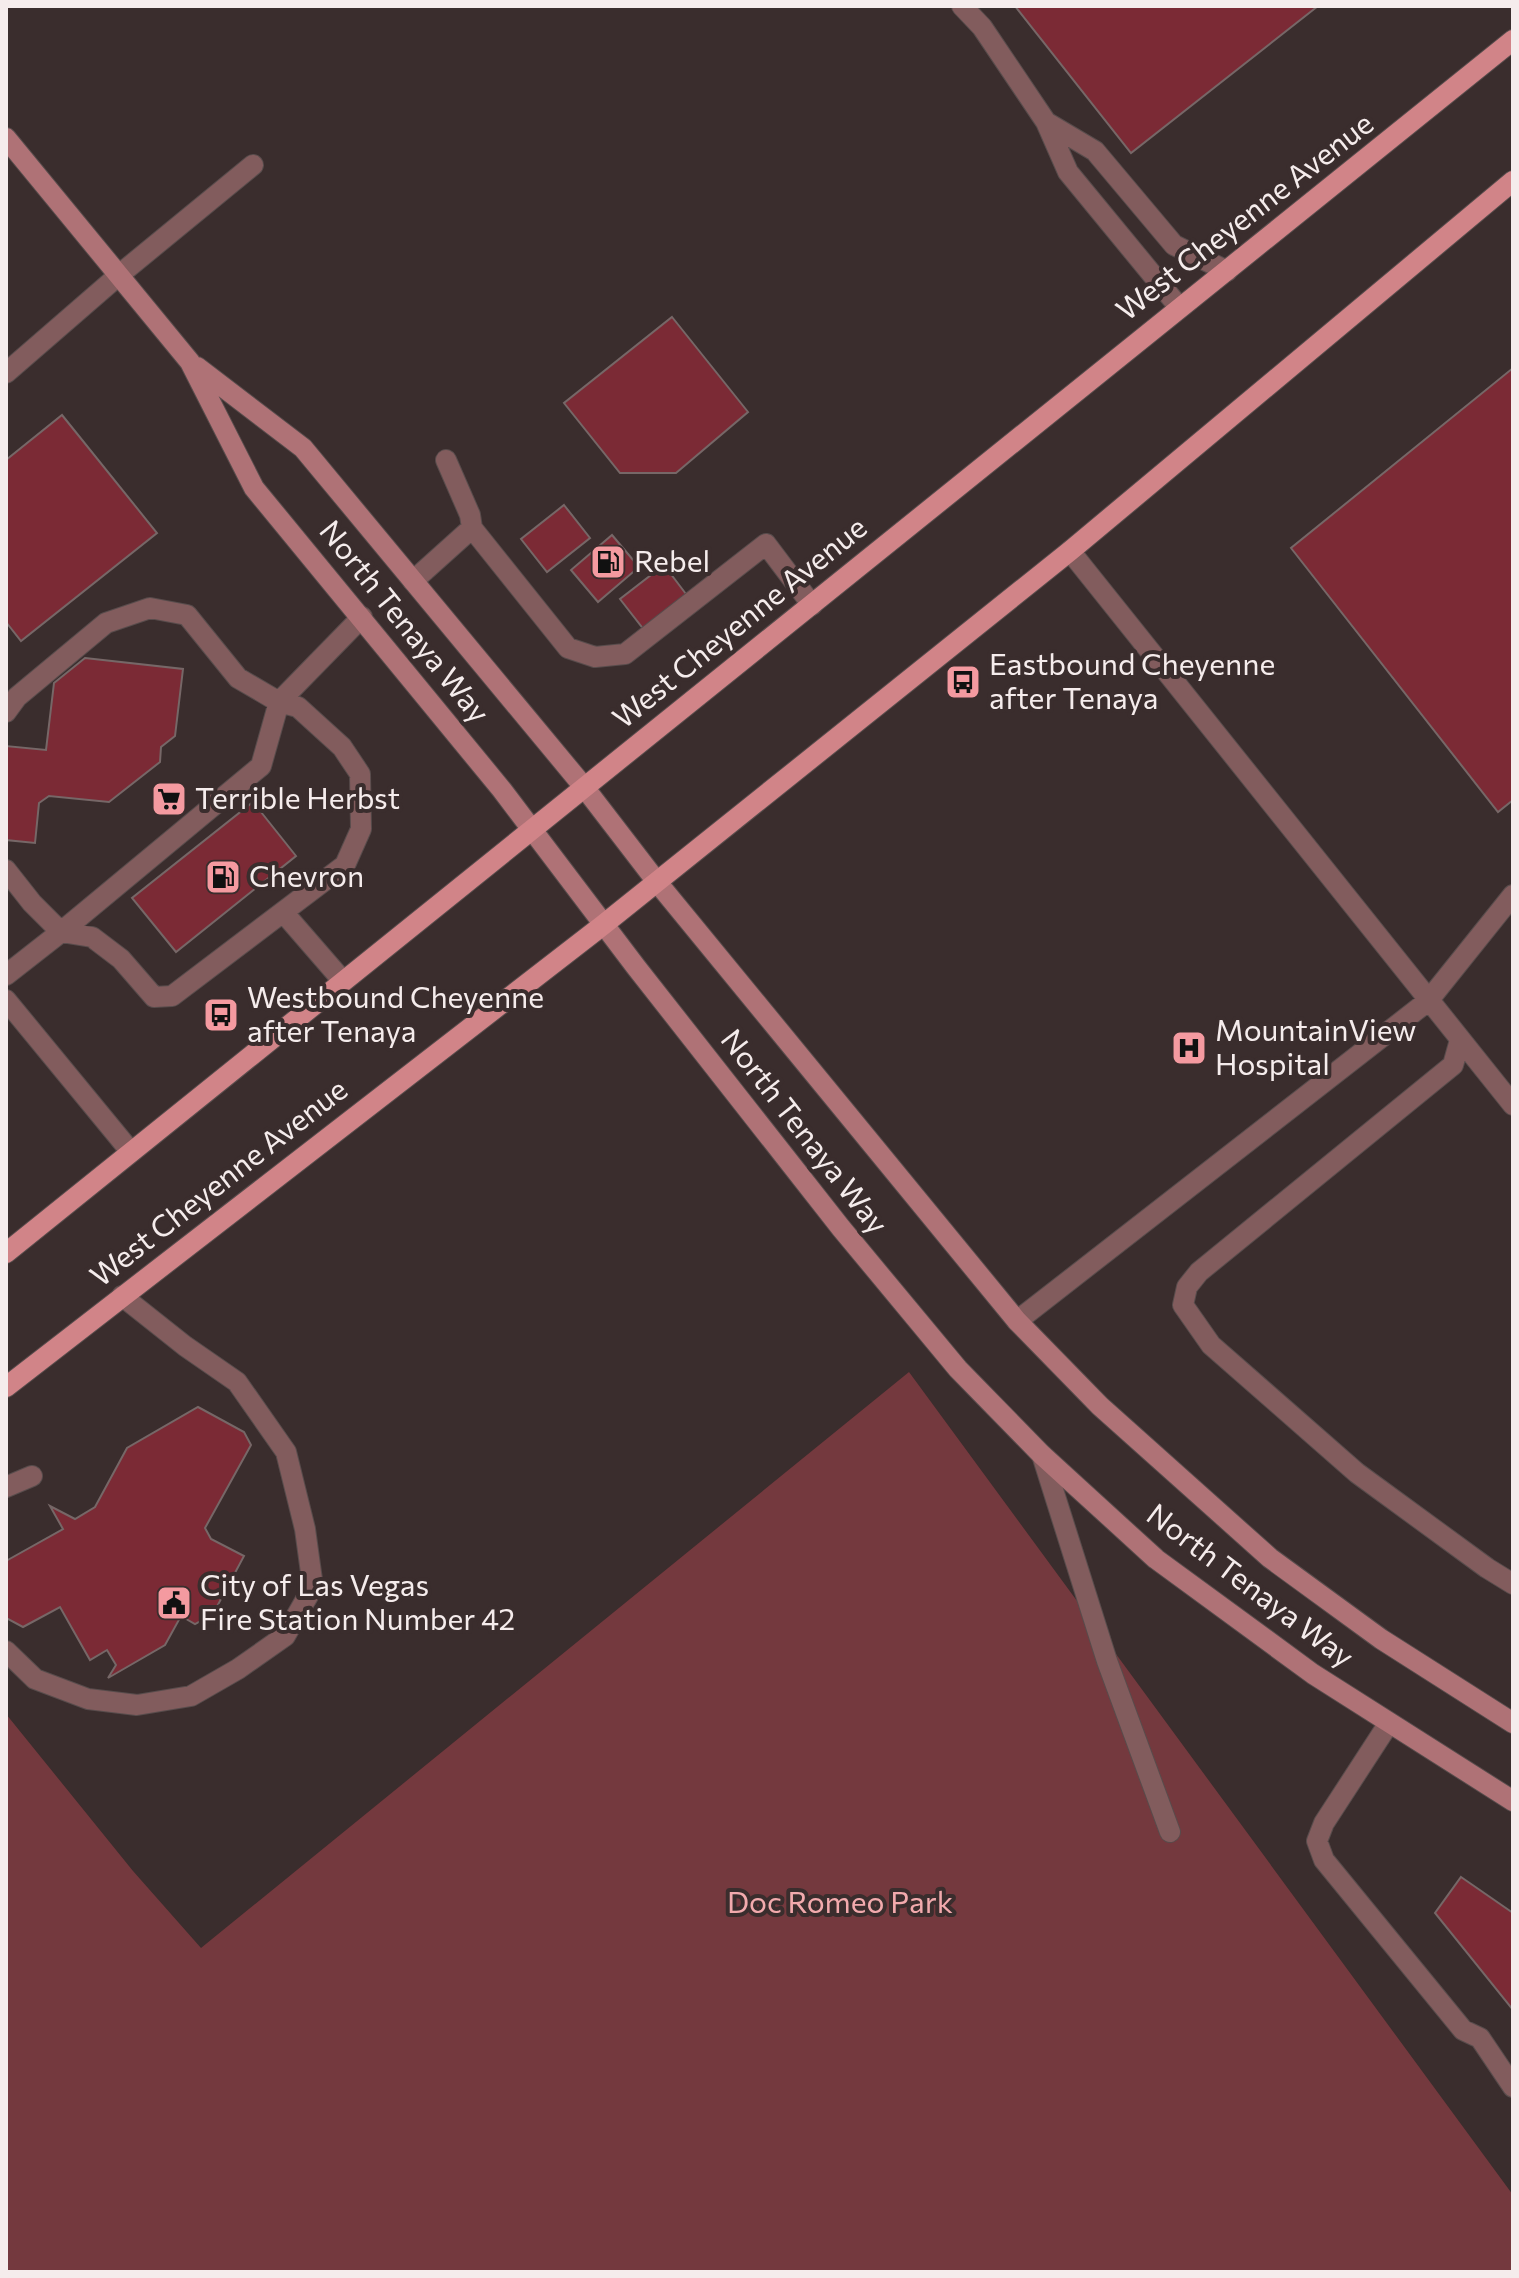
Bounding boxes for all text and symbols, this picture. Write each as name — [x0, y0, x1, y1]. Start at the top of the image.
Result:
street label: West Cheyenne Avenue — [1108, 103, 1379, 327]
street label: West Cheyenne Avenue — [604, 507, 873, 735]
street label: North Tenaya Way — [313, 512, 499, 729]
place label: Rebel — [634, 541, 710, 578]
fuel station icon: Rebel — [589, 543, 627, 581]
place label: Eastbound Cheyenne after Tenaya — [989, 644, 1275, 715]
bus stop icon: Eastbound Cheyenne after Tenaya — [944, 663, 982, 701]
place label: Terrible Herbst — [195, 778, 400, 815]
supermarket icon: Terrible Herbst — [150, 780, 188, 818]
place label: Chevron — [249, 856, 364, 893]
fuel station icon: Chevron — [204, 858, 242, 896]
place label: Westbound Cheyenne after Tenaya — [247, 977, 544, 1048]
bus stop icon: Westbound Cheyenne after Tenaya — [202, 996, 240, 1034]
place label: MountainView Hospital — [1215, 1010, 1416, 1081]
street label: North Tenaya Way — [715, 1021, 897, 1240]
hospital icon: MountainView Hospital — [1170, 1029, 1208, 1067]
street label: West Cheyenne Avenue — [82, 1069, 353, 1293]
street label: North Tenaya Way — [1141, 1494, 1362, 1674]
place label: City of Las Vegas Fire Station Number 42 — [200, 1565, 515, 1636]
public building icon: City of Las Vegas Fire Station Number 42 — [155, 1584, 193, 1622]
park label: Doc Romeo Park — [727, 1882, 953, 1919]

